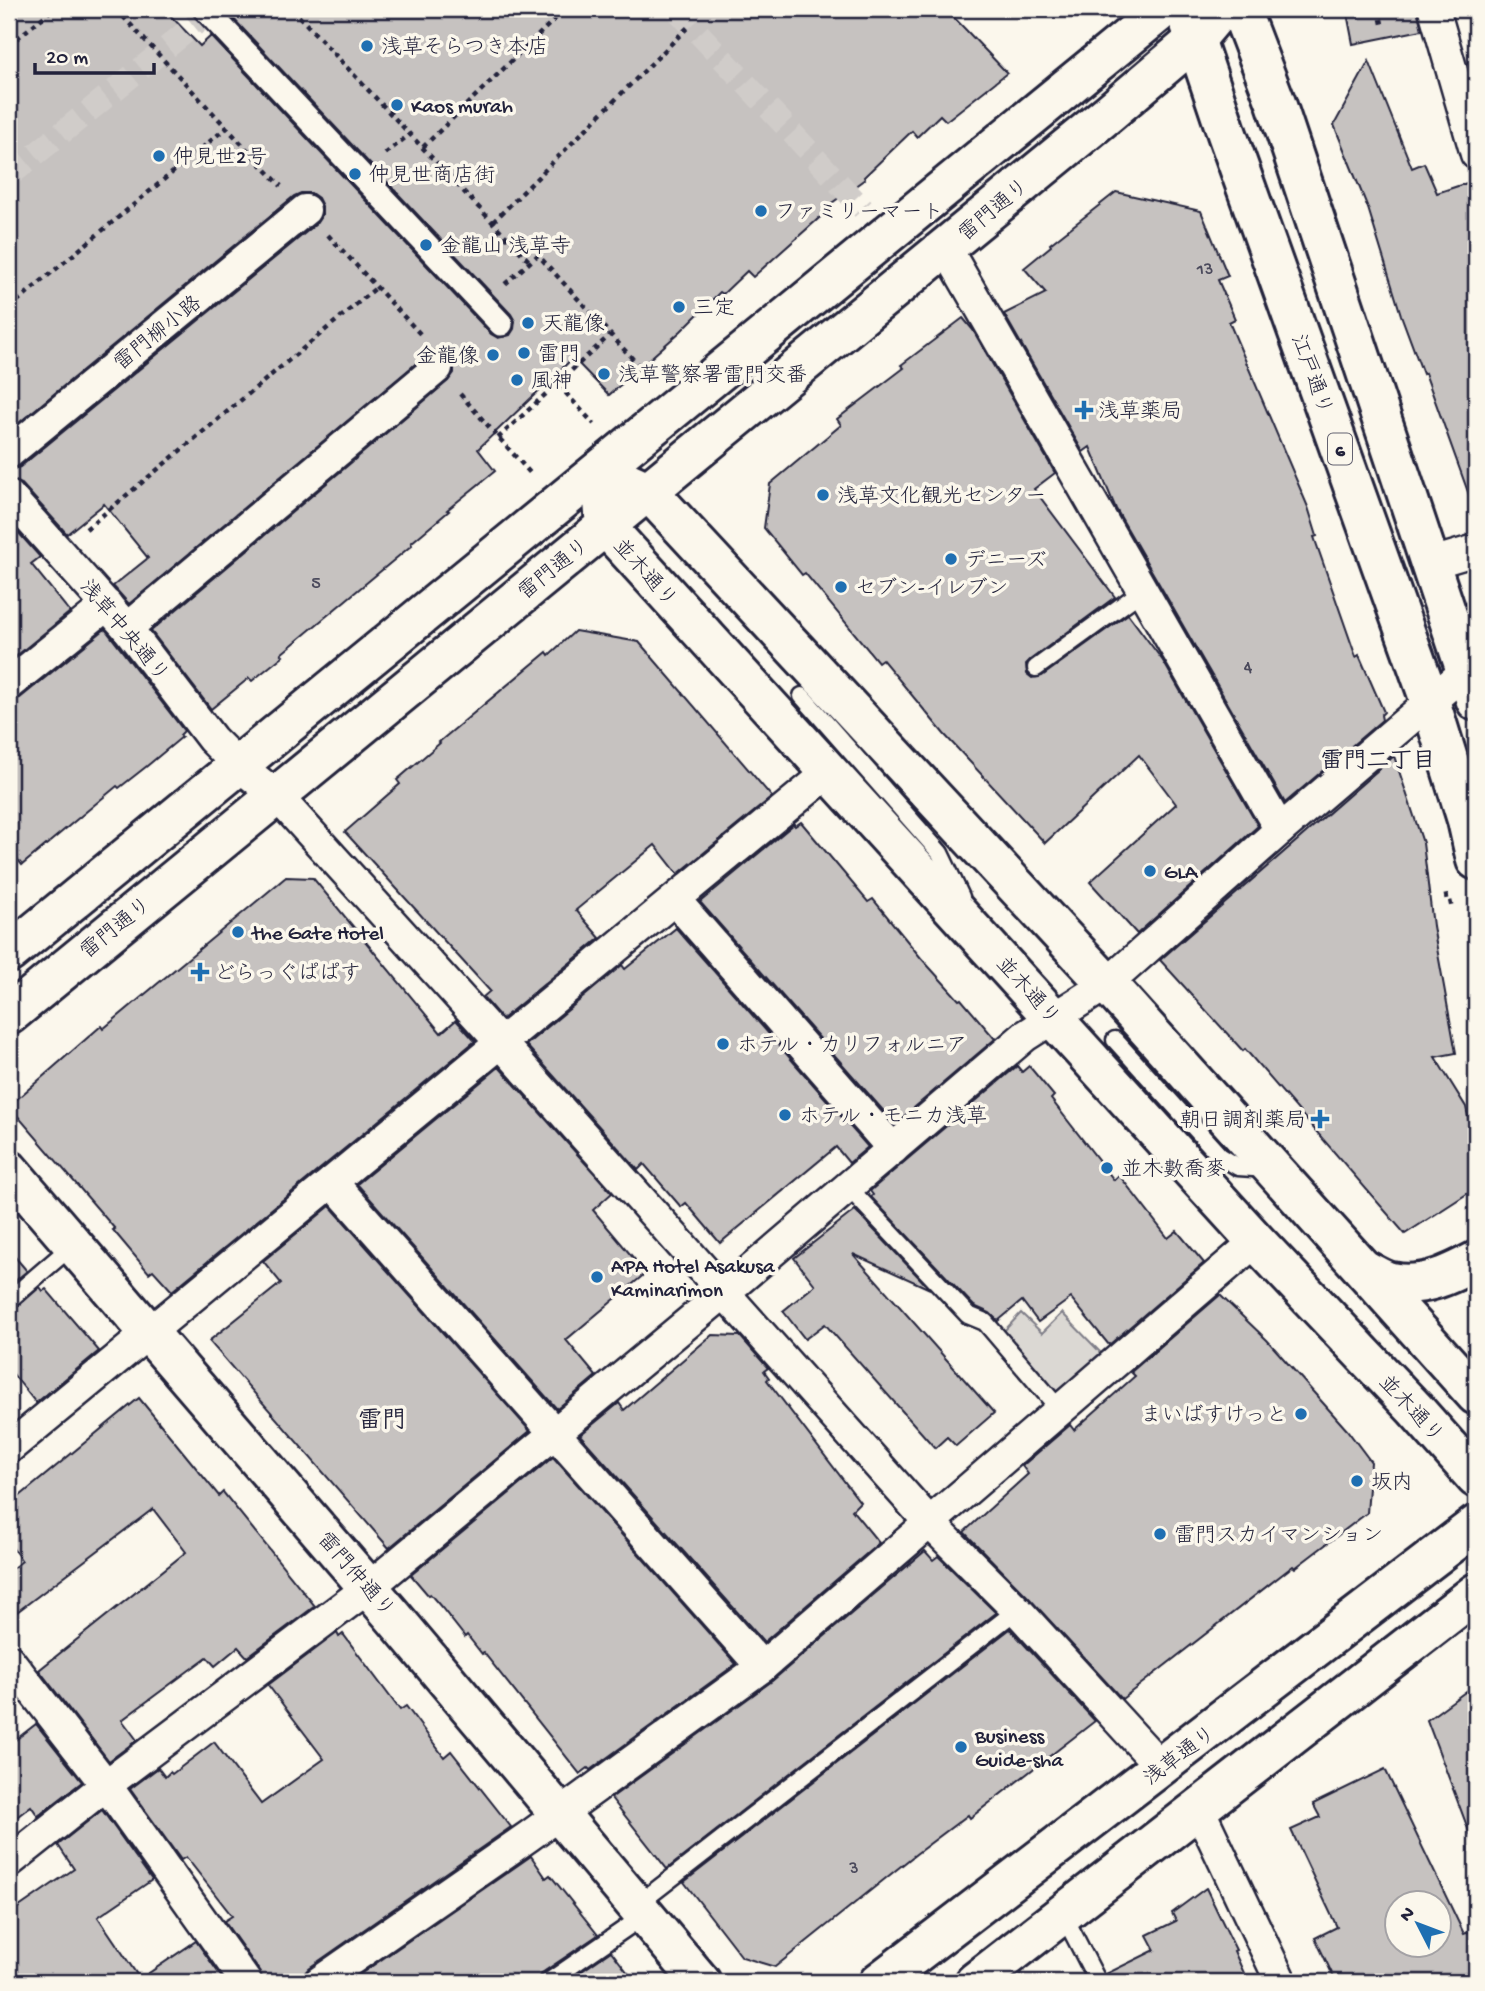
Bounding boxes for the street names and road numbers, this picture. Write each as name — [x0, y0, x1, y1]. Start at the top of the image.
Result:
street label: 雷門通り — [954, 174, 1035, 248]
street label: 雷門柳小路 — [110, 291, 208, 377]
street label: 江戸通り — [1284, 331, 1337, 419]
road number: 6 — [1328, 433, 1352, 464]
street label: 雷門通り — [514, 534, 596, 607]
street label: 並木通り — [606, 534, 682, 614]
street label: 浅草中央通り — [72, 575, 174, 689]
street label: 雷門通り — [76, 893, 158, 966]
street label: 並木通り — [989, 952, 1065, 1032]
street label: 並木通り — [1372, 1370, 1448, 1450]
street label: 雷門仲通り — [310, 1527, 400, 1624]
street label: 浅草通り — [1139, 1722, 1222, 1793]

